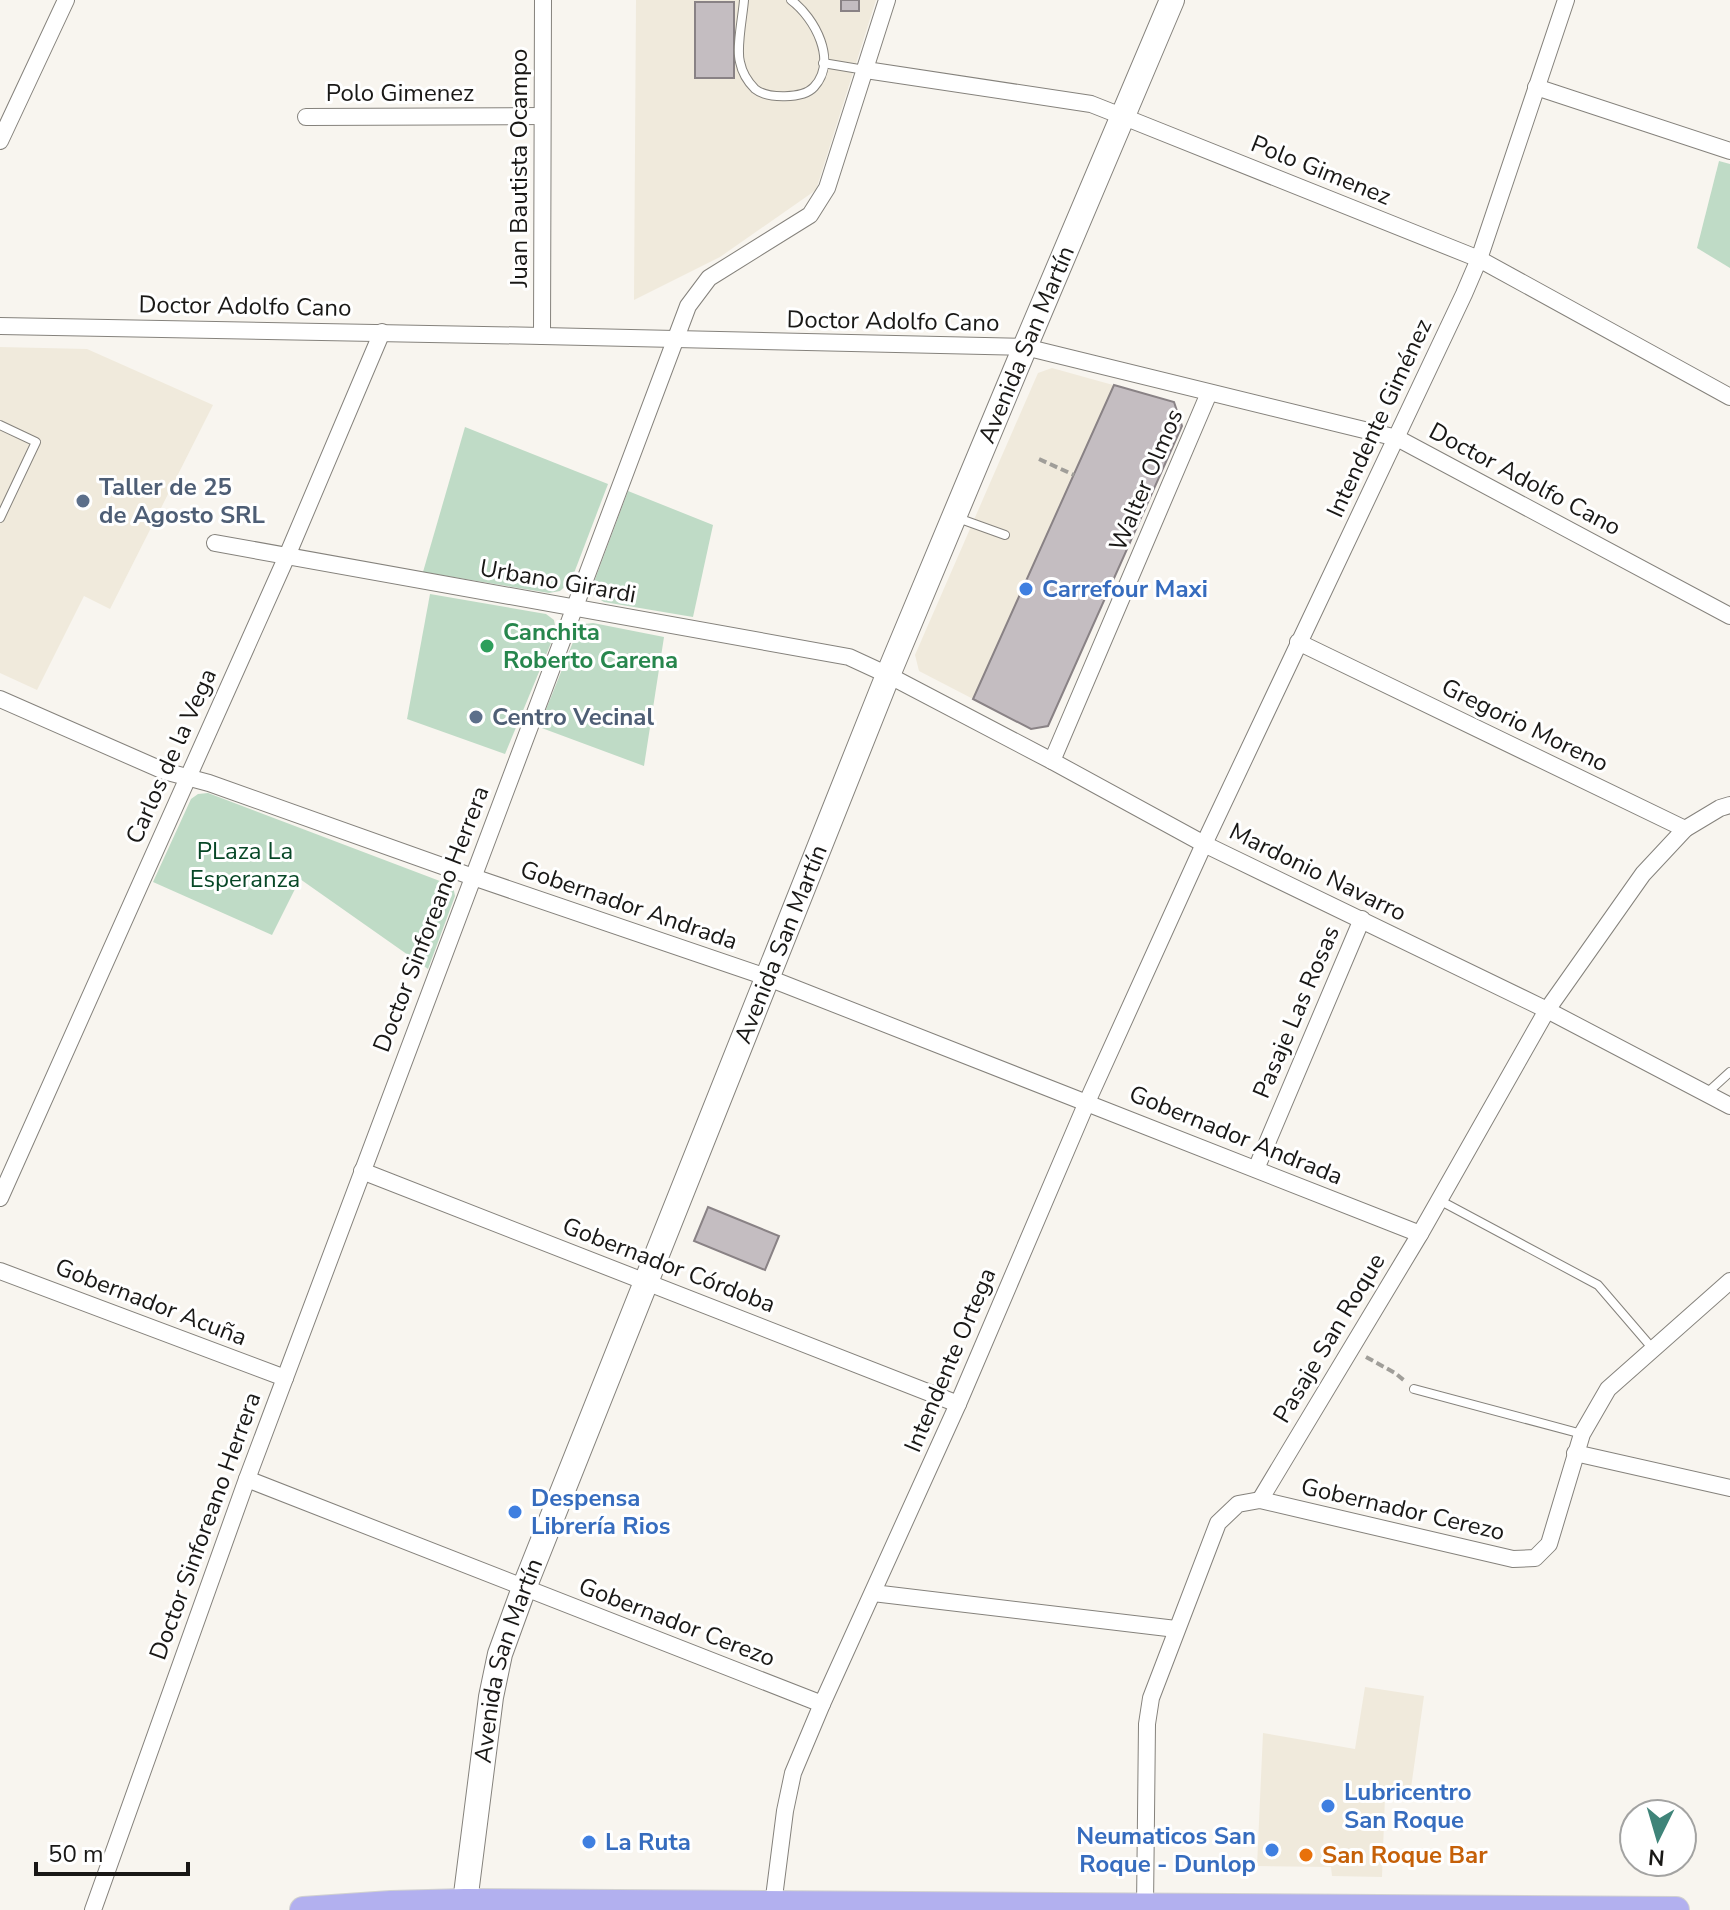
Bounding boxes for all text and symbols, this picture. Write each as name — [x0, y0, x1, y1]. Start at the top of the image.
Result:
street label: Juan Bautista Ocampo — [503, 49, 535, 288]
street label: Polo Gimenez — [326, 77, 474, 109]
street label: Polo Gimenez — [1246, 127, 1396, 213]
street label: Avenida San Martín — [971, 241, 1082, 448]
street label: Doctor Adolfo Cano — [138, 288, 352, 324]
street label: Doctor Adolfo Cano — [786, 303, 1000, 339]
street label: Intendente Giménez — [1319, 313, 1439, 523]
street label: Walter Olmos — [1102, 404, 1190, 556]
street label: Doctor Adolfo Cano — [1423, 415, 1627, 543]
place label: Taller de 25 de Agosto SRL — [99, 471, 266, 531]
marker: Taller de 25 de Agosto SRL — [74, 492, 92, 510]
street label: Urbano Girardi — [477, 552, 639, 610]
place label: Carrefour Maxi — [1042, 573, 1208, 605]
marker: Carrefour Maxi — [1017, 580, 1035, 598]
place label: Canchita Roberto Carena — [503, 616, 678, 676]
marker: Canchita Roberto Carena — [478, 637, 496, 655]
street label: Carlos de la Vega — [118, 663, 224, 849]
street label: Gregorio Moreno — [1436, 671, 1614, 779]
place label: Centro Vecinal — [492, 701, 654, 733]
marker: Centro Vecinal — [467, 708, 485, 726]
street label: Doctor Sinforeano Herrera — [365, 781, 497, 1057]
street label: Mardonio Navarro — [1224, 815, 1412, 929]
park label: PLaza La Esperanza — [190, 835, 300, 895]
street label: Avenida San Martín — [727, 840, 835, 1048]
street label: Gobernador Andrada — [516, 853, 742, 957]
street label: Pasaje Las Rosas — [1245, 921, 1347, 1103]
street label: Gobernador Andrada — [1124, 1078, 1348, 1192]
street label: Gobernador Córdoba — [558, 1210, 780, 1320]
street label: Pasaje San Roque — [1266, 1247, 1392, 1429]
street label: Gobernador Acuña — [51, 1251, 251, 1353]
street label: Intendente Ortega — [897, 1263, 1003, 1457]
street label: Doctor Sinforeano Herrera — [142, 1388, 268, 1664]
street label: Gobernador Cerezo — [1298, 1470, 1508, 1548]
place label: Despensa Librería Rios — [531, 1482, 671, 1542]
marker: Despensa Librería Rios — [506, 1503, 524, 1521]
street label: Avenida San Martín — [467, 1553, 550, 1765]
street label: Gobernador Cerezo — [574, 1570, 780, 1674]
place label: Lubricentro San Roque — [1344, 1776, 1471, 1836]
marker: Lubricentro San Roque — [1319, 1797, 1337, 1815]
north arrow — [1618, 1798, 1698, 1878]
place label: Neumaticos San Roque - Dunlop — [1076, 1820, 1256, 1880]
scale bar — [36, 1826, 188, 1876]
place label: La Ruta — [605, 1826, 691, 1858]
marker: La Ruta — [580, 1833, 598, 1851]
text: 50 m — [48, 1838, 104, 1870]
place label: San Roque Bar — [1322, 1839, 1488, 1871]
marker: Neumaticos San Roque - Dunlop — [1263, 1841, 1281, 1859]
text: N — [1647, 1841, 1666, 1873]
marker: San Roque Bar — [1297, 1846, 1315, 1864]

